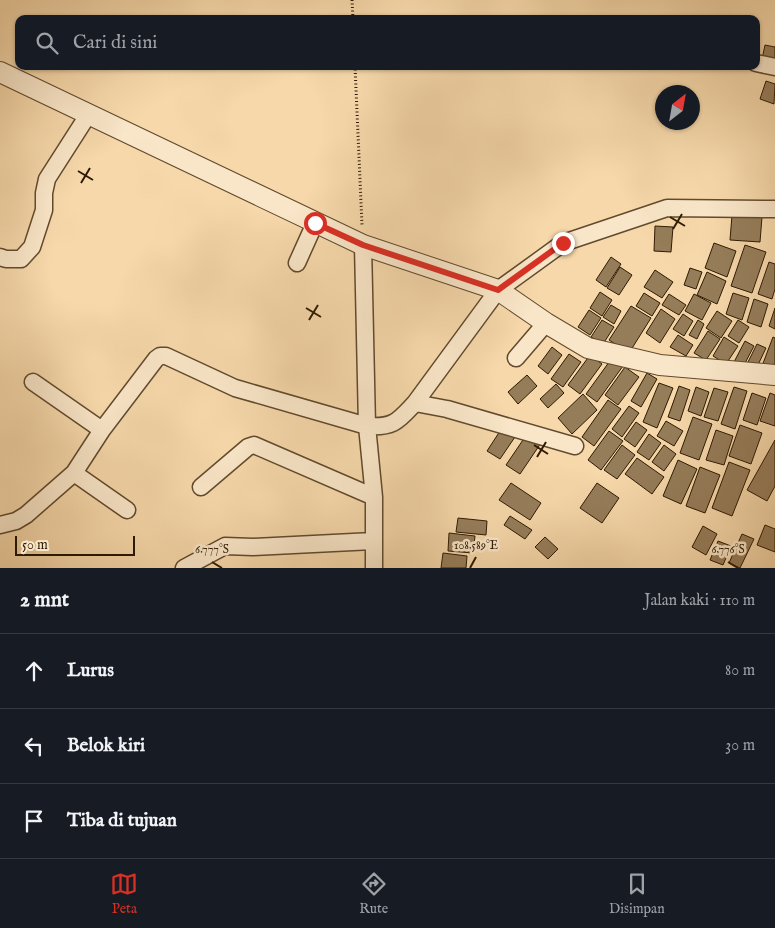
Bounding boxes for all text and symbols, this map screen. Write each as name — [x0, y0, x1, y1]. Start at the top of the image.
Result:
search box — [15, 15, 760, 70]
icon: search — [33, 29, 61, 57]
text: Cari di sini — [73, 31, 157, 55]
north arrow — [655, 85, 700, 130]
route start — [304, 212, 327, 235]
route end — [552, 232, 575, 255]
scale bar — [15, 533, 135, 556]
text: 50 m — [22, 536, 48, 554]
text: 108.589°E — [454, 538, 498, 553]
text: 6.777°S — [195, 542, 229, 557]
text: 6.776°S — [711, 542, 745, 557]
text: 2 mnt — [20, 587, 69, 614]
text: Jalan kaki · 110 m — [644, 591, 755, 611]
icon: ahead — [20, 657, 48, 685]
text: Lurus — [67, 659, 114, 683]
text: 80 m — [725, 661, 755, 681]
icon: left — [20, 732, 48, 760]
text: Belok kiri — [67, 734, 145, 758]
text: 30 m — [725, 736, 755, 756]
icon: arrive — [20, 807, 48, 835]
text: Tiba di tujuan — [67, 809, 177, 833]
tab: Peta — [110, 870, 138, 918]
tab: Rute — [359, 870, 388, 918]
tab: Disimpan — [609, 870, 665, 918]

